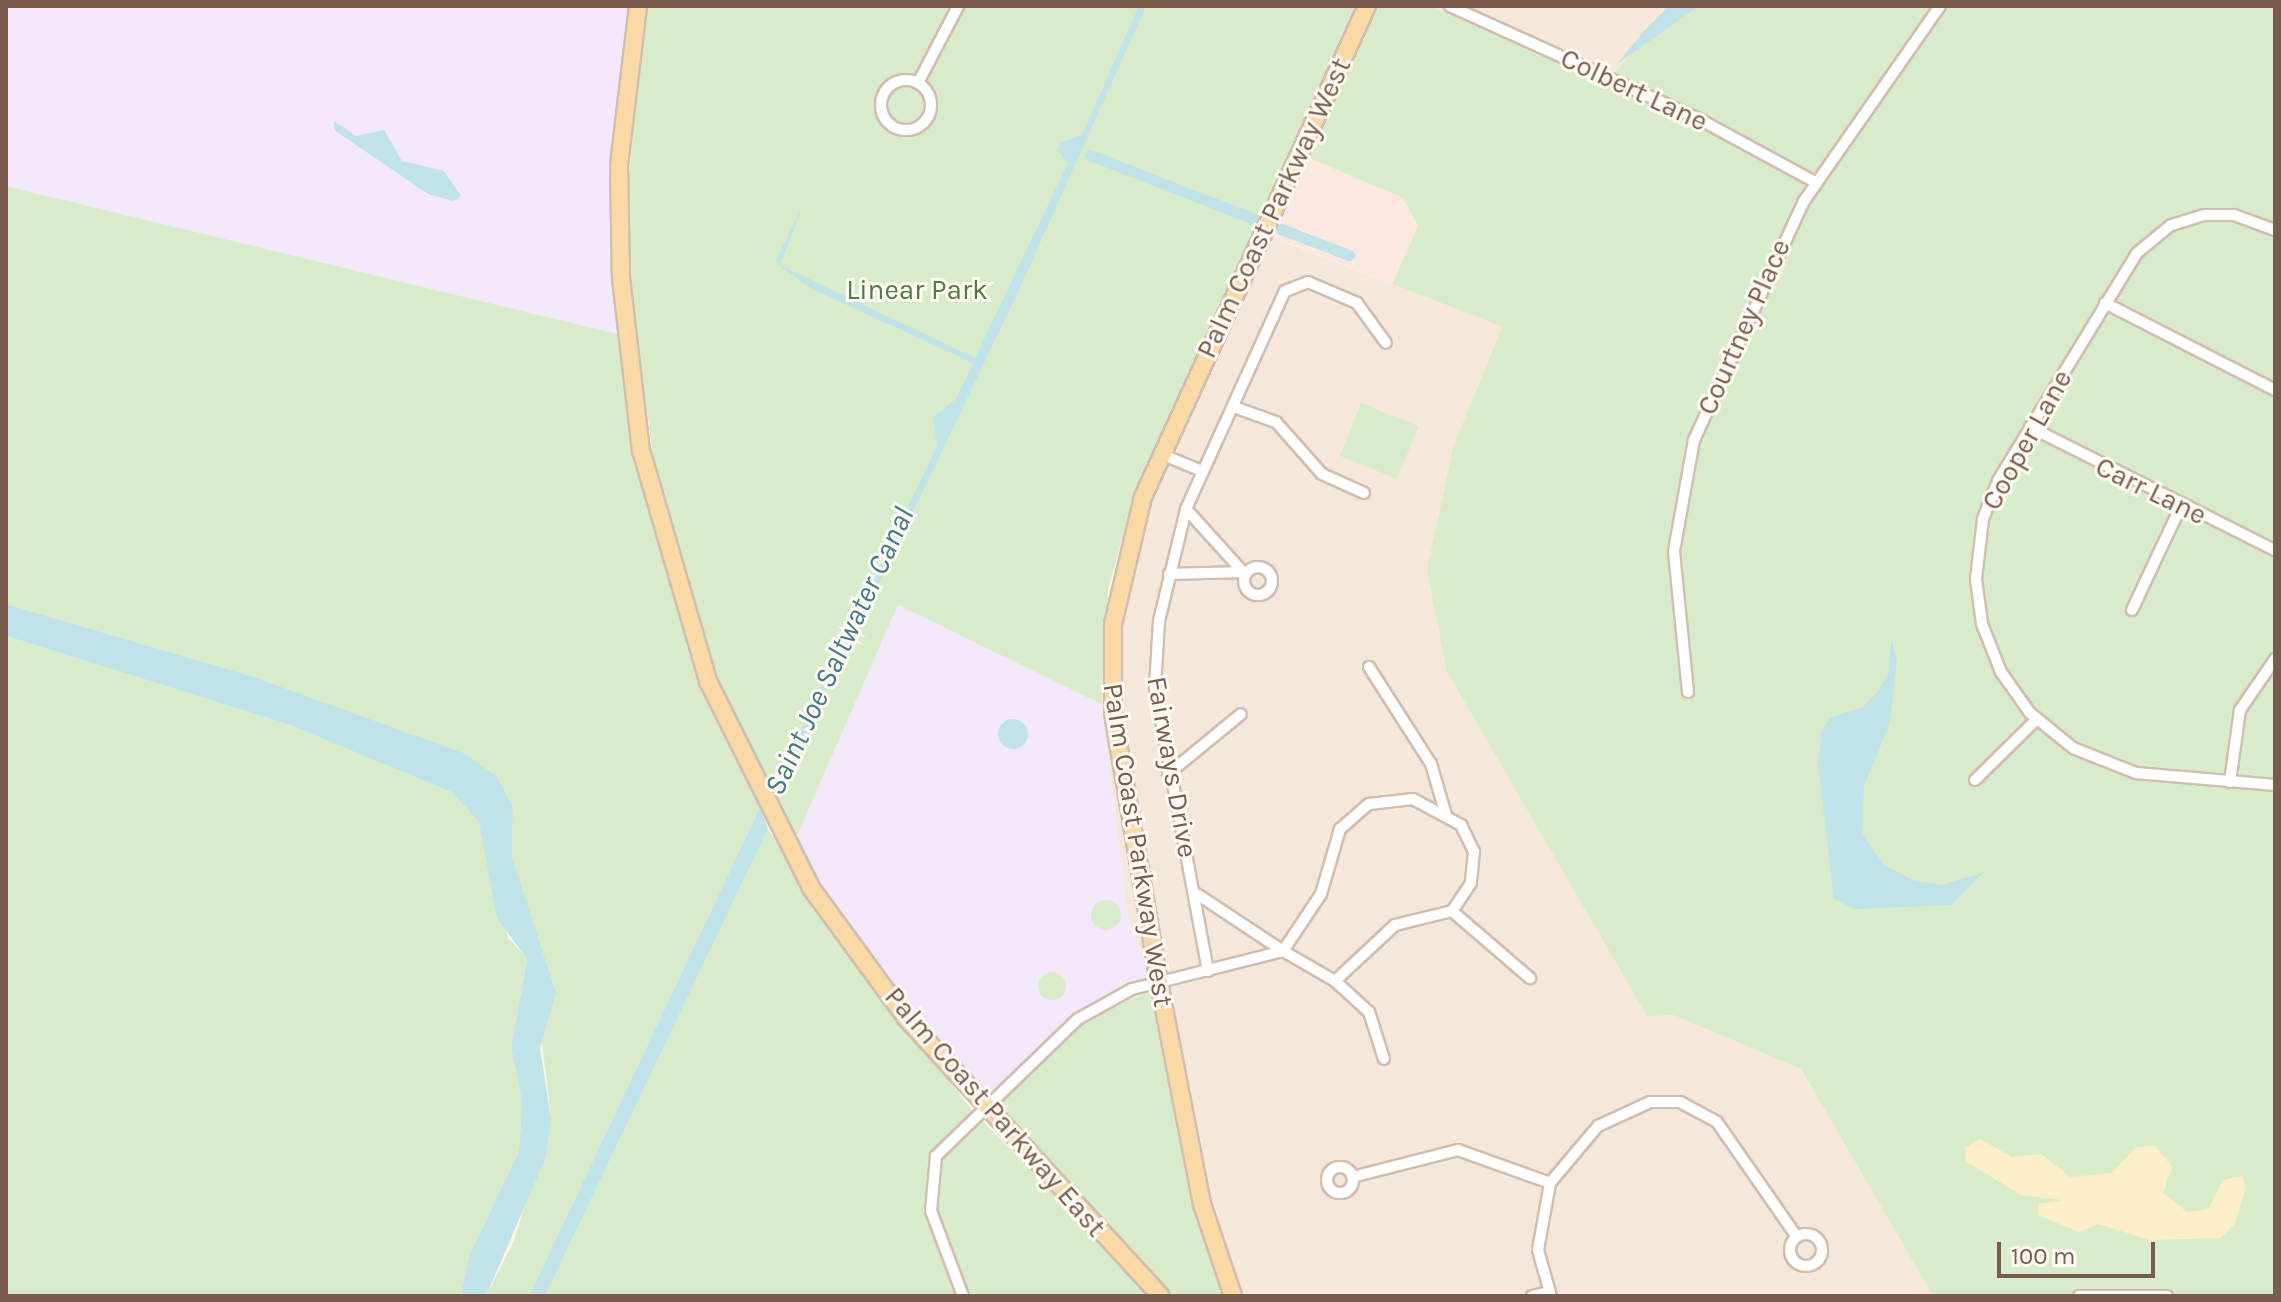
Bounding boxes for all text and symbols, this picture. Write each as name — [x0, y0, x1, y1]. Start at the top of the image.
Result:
street label: Colbert Lane — [1555, 41, 1713, 139]
street label: Palm Coast Parkway West — [1190, 53, 1358, 363]
street label: Courtney Place — [1690, 234, 1798, 420]
park label: Linear Park — [846, 273, 988, 307]
street label: Cooper Lane — [1975, 364, 2079, 516]
street label: Carr Lane — [2090, 450, 2212, 532]
water label: Saint Joe Saltwater Canal — [756, 501, 922, 801]
street label: Fairways Drive — [1140, 674, 1204, 860]
street label: Palm Coast Parkway West — [1096, 681, 1180, 1009]
street label: Palm Coast Parkway East — [877, 980, 1113, 1244]
scale bar — [2001, 1226, 2159, 1276]
text: 100 m — [2011, 1242, 2076, 1270]

